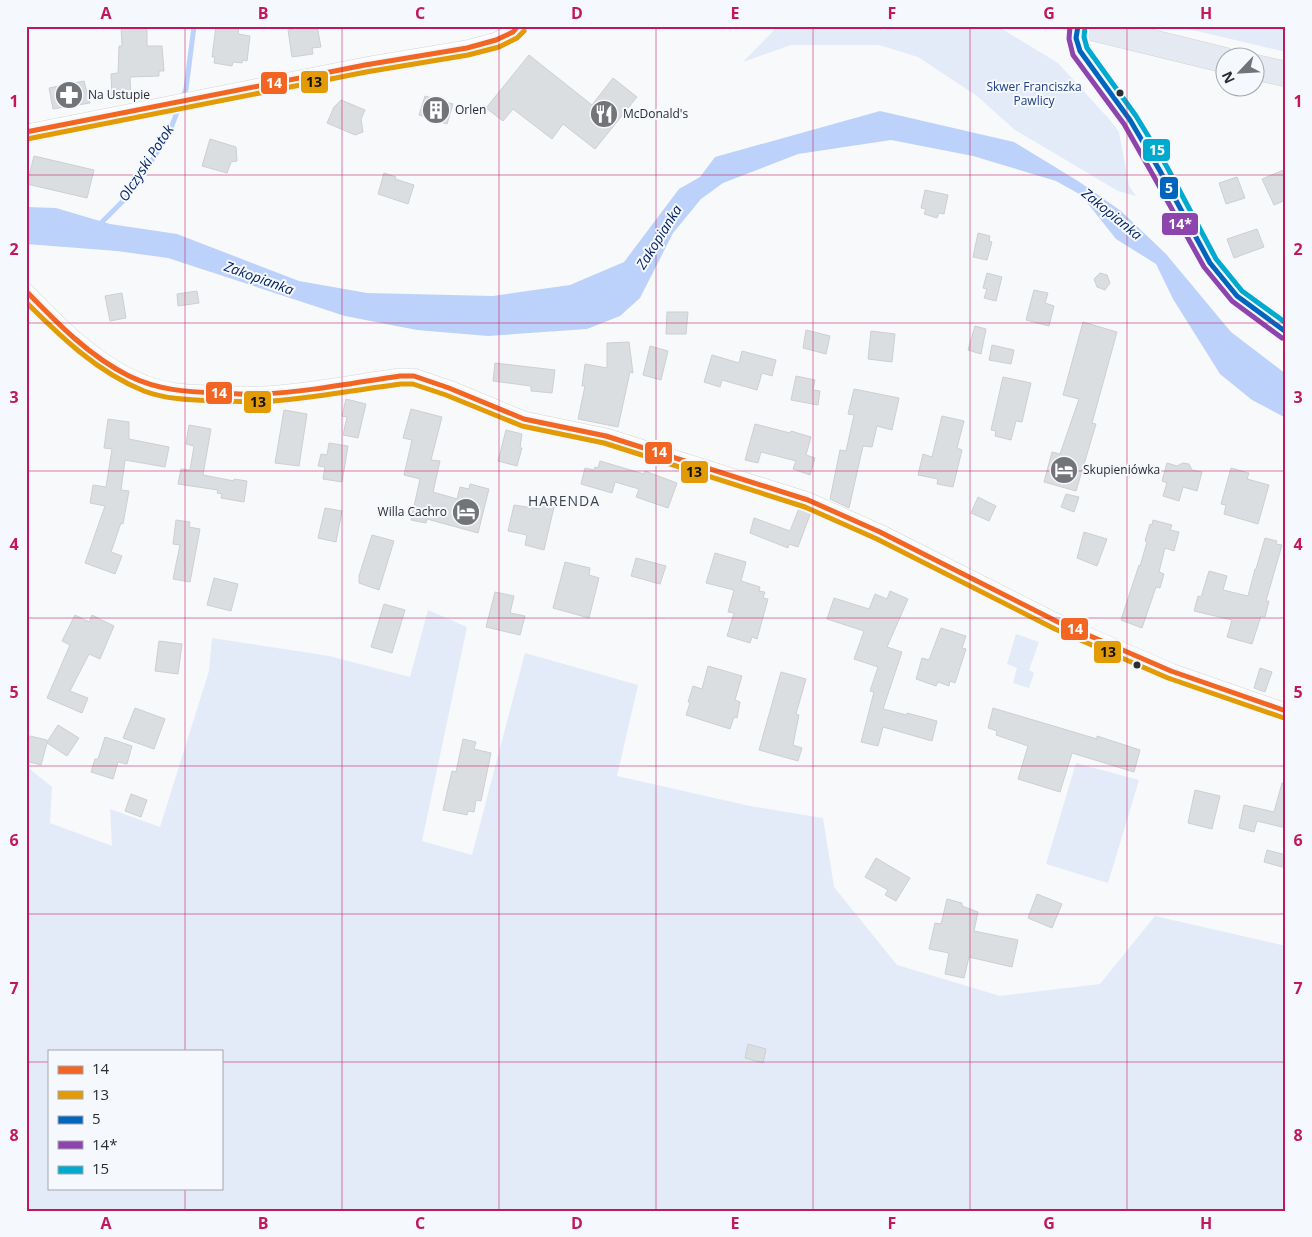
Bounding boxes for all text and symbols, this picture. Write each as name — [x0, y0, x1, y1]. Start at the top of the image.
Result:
text: A — [100, 2, 112, 24]
text: B — [258, 2, 268, 24]
text: C — [415, 2, 425, 24]
text: D — [571, 2, 583, 24]
text: E — [731, 2, 740, 24]
text: F — [888, 2, 896, 24]
text: G — [1043, 2, 1055, 24]
text: H — [1200, 2, 1212, 24]
north arrow — [1214, 48, 1264, 98]
text: N — [1217, 69, 1239, 87]
line badge: 13 — [300, 70, 329, 94]
line badge: 14 — [260, 71, 288, 95]
text: 13 — [306, 72, 322, 91]
text: 14 — [266, 73, 282, 92]
park label: Skwer Franciszka Pawlicy — [986, 78, 1082, 109]
pharmacy icon: Na Ustupie — [54, 80, 84, 110]
place label: Na Ustupie — [88, 86, 150, 103]
unlabelled marker — [1115, 88, 1125, 98]
text: 1 — [9, 90, 19, 112]
text: 1 — [1293, 90, 1303, 112]
building icon: Orlen — [421, 95, 451, 125]
restaurant icon: McDonald's — [589, 99, 619, 129]
place label: Orlen — [455, 101, 486, 118]
place label: McDonald's — [623, 105, 688, 122]
water label: Olczyski Potok — [114, 120, 178, 205]
line badge: 15 — [1142, 138, 1171, 162]
text: 15 — [1149, 140, 1165, 159]
line badge: 5 — [1159, 176, 1179, 200]
text: 5 — [1165, 178, 1173, 197]
water label: Zakopianka — [1077, 183, 1147, 244]
water label: Zakopianka — [631, 201, 686, 273]
line badge: 14* — [1161, 212, 1199, 236]
text: 14* — [1168, 214, 1192, 233]
text: 2 — [9, 238, 19, 260]
text: 2 — [1293, 238, 1303, 260]
water label: Zakopianka — [221, 256, 297, 299]
line badge: 14 — [205, 381, 233, 405]
text: 14 — [211, 383, 227, 402]
text: 3 — [9, 386, 19, 408]
text: 3 — [1293, 386, 1303, 408]
line badge: 13 — [243, 390, 272, 414]
text: 13 — [250, 392, 266, 411]
line badge: 14 — [644, 441, 673, 465]
text: 14 — [651, 442, 667, 461]
hotel icon: Skupieniówka — [1049, 455, 1079, 485]
line badge: 13 — [680, 460, 709, 484]
place label: Skupieniówka — [1083, 461, 1160, 478]
text: 13 — [686, 462, 702, 481]
district label: HARENDA — [528, 491, 600, 510]
hotel icon: Willa Cachro — [451, 497, 481, 527]
place label: Willa Cachro — [378, 503, 447, 520]
text: 4 — [9, 533, 19, 555]
text: 4 — [1293, 533, 1303, 555]
line badge: 14 — [1060, 617, 1089, 641]
text: 14 — [1067, 619, 1083, 638]
line badge: 13 — [1093, 640, 1122, 664]
text: 13 — [1100, 642, 1116, 661]
unlabelled marker — [1132, 660, 1142, 670]
text: 5 — [9, 681, 19, 703]
text: 5 — [1293, 681, 1303, 703]
text: 6 — [9, 829, 19, 851]
text: 6 — [1293, 829, 1303, 851]
text: 7 — [9, 977, 19, 999]
text: 7 — [1293, 977, 1303, 999]
legend — [48, 1050, 222, 1190]
text: 14 — [92, 1058, 110, 1078]
text: 13 — [92, 1084, 109, 1104]
text: 5 — [92, 1108, 101, 1128]
text: 8 — [9, 1124, 19, 1146]
text: 8 — [1293, 1124, 1303, 1146]
text: 14* — [92, 1134, 117, 1154]
text: 15 — [92, 1158, 109, 1178]
text: A — [100, 1212, 112, 1234]
text: B — [258, 1212, 268, 1234]
text: C — [415, 1212, 425, 1234]
text: D — [571, 1212, 583, 1234]
text: E — [731, 1212, 740, 1234]
text: F — [888, 1212, 896, 1234]
text: G — [1043, 1212, 1055, 1234]
text: H — [1200, 1212, 1212, 1234]

